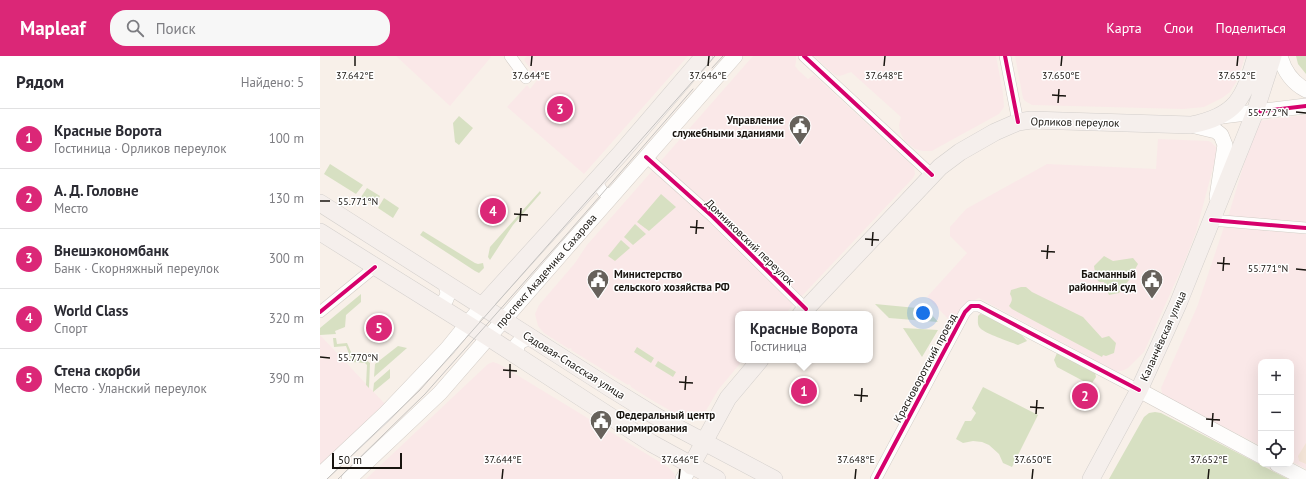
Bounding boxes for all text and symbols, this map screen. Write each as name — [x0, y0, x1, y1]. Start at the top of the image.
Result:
search box — [110, 10, 390, 46]
text: Mapleaf — [20, 16, 86, 40]
icon: search — [124, 17, 146, 39]
text: Поиск — [156, 19, 196, 38]
text: Карта — [1106, 19, 1142, 37]
text: Слои — [1164, 19, 1193, 37]
text: Поделиться — [1215, 19, 1286, 37]
text: 37.642°E — [336, 69, 374, 82]
text: 37.644°E — [512, 69, 550, 82]
text: 37.646°E — [689, 69, 727, 82]
text: 37.648°E — [865, 69, 903, 82]
text: 37.650°E — [1042, 69, 1080, 82]
text: 37.652°E — [1218, 69, 1256, 82]
text: Рядом — [16, 71, 64, 93]
text: Найдено: 5 — [241, 74, 304, 91]
pin: 3 — [547, 94, 573, 124]
text: 55.772°N — [1248, 106, 1288, 119]
place label: Управление служебными зданиями — [672, 113, 784, 140]
public building icon: Управление служебными зданиями — [787, 113, 813, 146]
street label: Орликов переулок — [1030, 114, 1120, 130]
text: Красные Ворота — [54, 121, 162, 140]
text: 1 — [25, 130, 33, 147]
text: 100 m — [269, 130, 304, 147]
text: Гостиница · Орликов переулок — [54, 140, 226, 157]
text: А. Д. Головне — [54, 181, 139, 200]
text: 2 — [25, 190, 33, 207]
text: 130 m — [269, 190, 304, 207]
text: 55.771°N — [338, 195, 378, 208]
pin: 4 — [480, 196, 506, 226]
street label: Домниковский переулок — [703, 196, 798, 289]
text: Место — [54, 200, 88, 217]
street label: проспект Академика Сахарова — [492, 211, 600, 331]
text: Внешэкономбанк — [54, 241, 169, 260]
text: 3 — [25, 250, 33, 267]
text: 300 m — [269, 250, 304, 267]
text: Банк · Скорняжный переулок — [54, 260, 219, 277]
text: 55.771°N — [1248, 262, 1288, 275]
public building icon: Министерство сельского хозяйства РФ — [585, 267, 611, 300]
place label: Министерство сельского хозяйства РФ — [614, 267, 730, 294]
place label: Басманный районный суд — [1069, 267, 1137, 294]
public building icon: Басманный районный суд — [1139, 267, 1165, 300]
street label: Каланчёвская улица — [1137, 289, 1189, 383]
text: World Class — [54, 301, 128, 320]
your location — [913, 303, 933, 323]
text: 4 — [25, 310, 33, 327]
text: 320 m — [269, 310, 304, 327]
popup — [735, 311, 873, 363]
street label: Красноворотский проезд — [890, 311, 960, 425]
pin: 5 — [366, 313, 392, 343]
text: Красные Ворота — [750, 319, 858, 338]
text: Спорт — [54, 320, 87, 337]
street label: Садовая-Спасская улица — [520, 328, 628, 402]
text: Гостиница — [750, 338, 807, 355]
text: 55.770°N — [338, 351, 378, 364]
map controls — [1258, 359, 1294, 467]
button: + — [1258, 359, 1294, 395]
text: Стена скорби — [54, 361, 140, 380]
text: 5 — [25, 370, 33, 387]
text: 390 m — [269, 370, 304, 387]
pin: 1 — [791, 376, 817, 406]
text: Место · Уланский переулок — [54, 380, 207, 397]
pin: 2 — [1072, 381, 1098, 411]
button: − — [1258, 395, 1294, 431]
public building icon: Федеральный центр нормирования — [588, 408, 614, 441]
place label: Федеральный центр нормирования — [616, 408, 715, 435]
button: locate — [1258, 431, 1294, 467]
scale bar — [332, 451, 402, 470]
text: 50 m — [338, 453, 362, 467]
text: 37.644°E — [484, 453, 522, 466]
text: 37.646°E — [661, 453, 699, 466]
text: 37.648°E — [837, 453, 875, 466]
text: 37.650°E — [1014, 453, 1052, 466]
text: 37.652°E — [1190, 453, 1228, 466]

